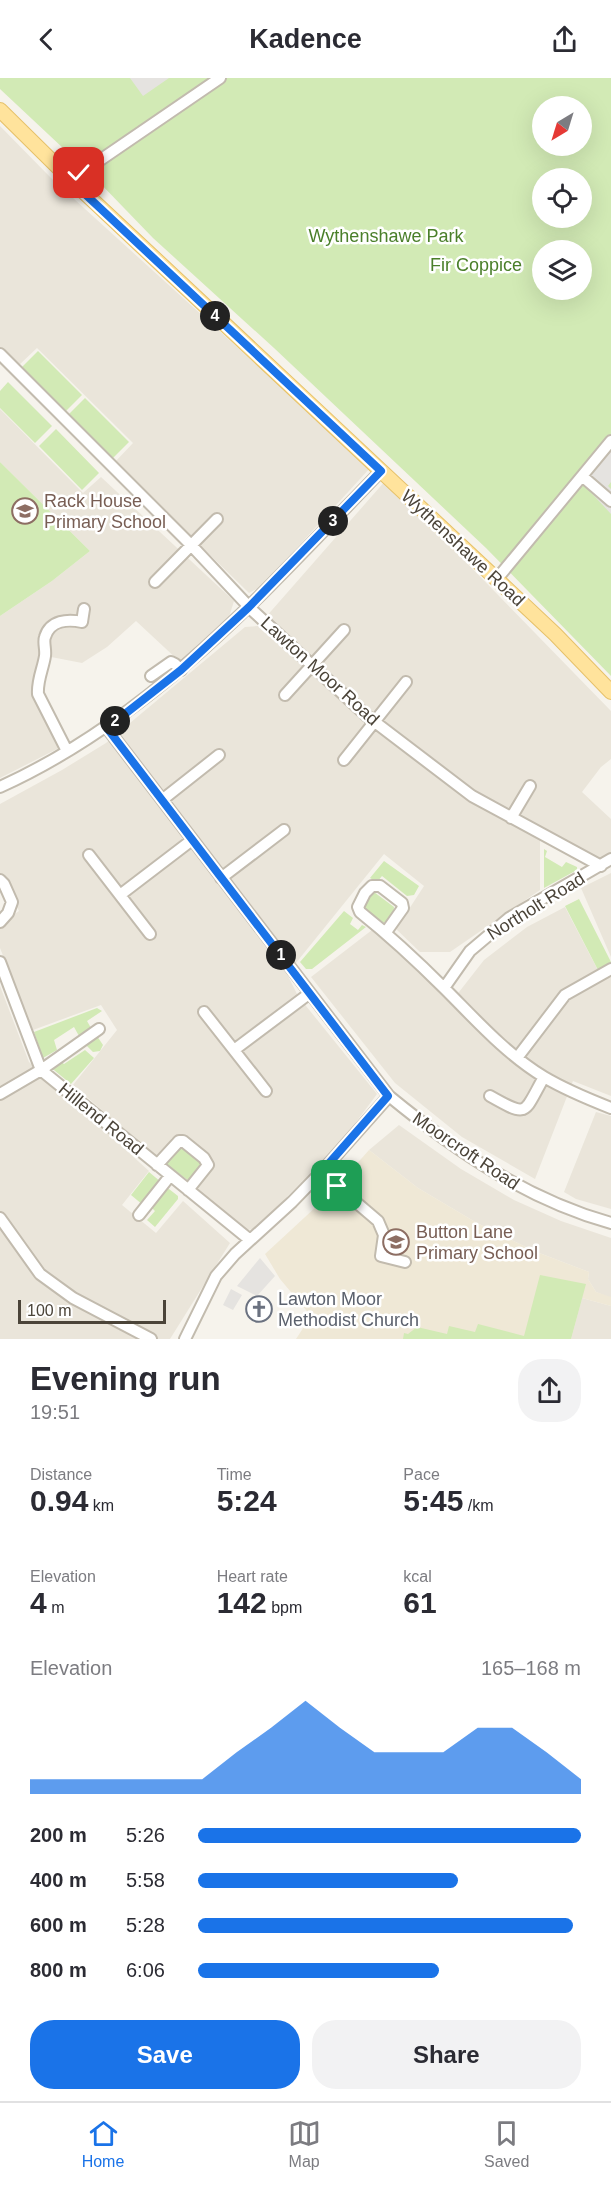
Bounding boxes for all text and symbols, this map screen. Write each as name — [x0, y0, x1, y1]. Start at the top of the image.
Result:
icon: back — [30, 23, 63, 56]
icon: share — [548, 23, 581, 56]
text: Kadence — [249, 24, 362, 54]
north arrow — [532, 96, 592, 156]
map controls — [532, 96, 592, 300]
pin — [53, 147, 104, 198]
icon: check — [62, 156, 95, 189]
button: locate — [532, 168, 592, 228]
park label: Wythenshawe Park — [309, 226, 464, 246]
button: layers — [532, 240, 592, 300]
park label: Fir Coppice — [430, 255, 522, 275]
pin: 4 — [200, 301, 230, 331]
text: 4 — [211, 307, 219, 324]
street label: Wythenshawe Road — [397, 486, 529, 610]
place label: Rack House Primary School — [44, 491, 166, 532]
school or university icon: Rack House Primary School — [10, 496, 40, 526]
pin: 3 — [318, 506, 348, 536]
text: 3 — [329, 512, 337, 529]
street label: Lawton Moor Road — [257, 613, 383, 729]
pin: 2 — [100, 706, 130, 736]
text: 2 — [111, 712, 119, 729]
street label: Northolt Road — [484, 868, 588, 944]
pin: 1 — [266, 940, 296, 970]
text: 1 — [277, 946, 285, 963]
street label: Hillend Road — [55, 1079, 147, 1159]
street label: Moorcroft Road — [409, 1108, 523, 1194]
pin — [311, 1160, 362, 1211]
icon: arrive — [320, 1169, 353, 1202]
place label: Button Lane Primary School — [416, 1222, 538, 1263]
school or university icon: Button Lane Primary School — [381, 1227, 411, 1257]
place label: Lawton Moor Methodist Church — [278, 1289, 419, 1330]
church icon: Lawton Moor Methodist Church — [244, 1294, 274, 1324]
scale bar — [18, 1297, 166, 1324]
text: 100 m — [27, 1302, 71, 1319]
button: share — [518, 1359, 581, 1422]
text: Evening run — [30, 1360, 221, 1397]
text: 19:51 — [30, 1401, 80, 1423]
text: Distance — [30, 1466, 92, 1483]
text: Time — [217, 1466, 252, 1483]
text: Pace — [403, 1466, 440, 1483]
text: 0.94 — [30, 1484, 88, 1517]
text: 5:24 — [217, 1484, 277, 1517]
text: 5:45 — [403, 1484, 463, 1517]
text: km — [88, 1497, 114, 1514]
text: /km — [463, 1497, 494, 1514]
text: Elevation — [30, 1568, 96, 1585]
text: Heart rate — [217, 1568, 288, 1585]
text: kcal — [403, 1568, 432, 1585]
text: 4 — [30, 1586, 47, 1619]
text: 142 — [217, 1586, 267, 1619]
text: 61 — [403, 1586, 437, 1619]
text: m — [47, 1599, 64, 1616]
text: bpm — [267, 1599, 302, 1616]
text: Elevation — [30, 1657, 112, 1679]
text: 165–168 m — [481, 1657, 581, 1679]
text: 200 m — [30, 1824, 87, 1846]
text: 5:26 — [126, 1824, 165, 1846]
text: 400 m — [30, 1869, 87, 1891]
text: 5:58 — [126, 1869, 165, 1891]
text: 600 m — [30, 1914, 87, 1936]
text: 5:28 — [126, 1914, 165, 1936]
text: 800 m — [30, 1959, 87, 1981]
text: 6:06 — [126, 1959, 165, 1981]
button: Save — [30, 2020, 300, 2089]
button: Share — [312, 2020, 581, 2089]
tab: Home — [82, 2117, 124, 2171]
tab: Map — [288, 2117, 321, 2171]
tab: Saved — [484, 2117, 529, 2171]

